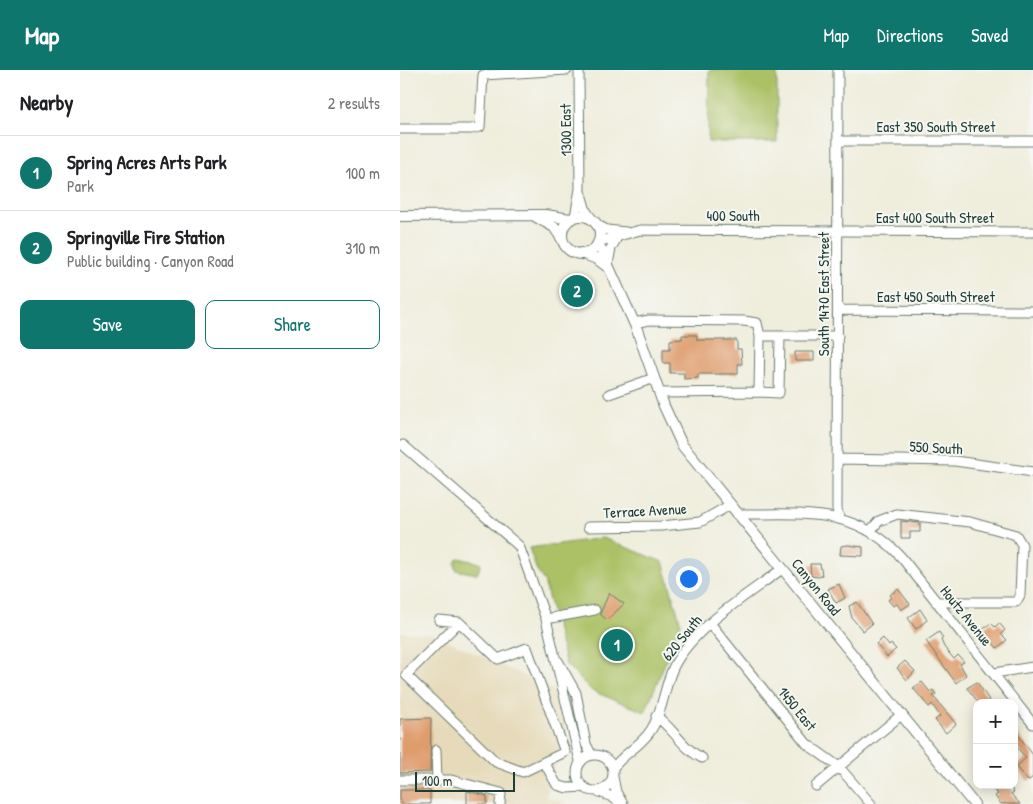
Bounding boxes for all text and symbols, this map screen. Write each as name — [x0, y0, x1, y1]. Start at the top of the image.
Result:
text: Map — [25, 19, 59, 51]
text: Map — [824, 23, 849, 48]
text: Directions — [877, 23, 943, 48]
text: Saved — [971, 23, 1008, 48]
text: Nearby — [20, 88, 73, 117]
text: 2 results — [328, 92, 380, 114]
street label: 1300 East — [555, 103, 576, 156]
street label: East 350 South Street — [877, 116, 996, 137]
text: Spring Acres Arts Park — [67, 149, 227, 175]
text: 1 — [33, 162, 39, 184]
text: 100 m — [345, 162, 380, 184]
text: Park — [67, 175, 94, 197]
street label: 400 South — [707, 205, 759, 226]
street label: East 400 South Street — [876, 207, 995, 228]
text: Springville Fire Station — [67, 224, 225, 250]
street label: South 1470 East Street — [813, 231, 834, 356]
text: 2 — [32, 237, 40, 259]
text: 310 m — [345, 237, 380, 259]
text: Public building · Canyon Road — [67, 250, 234, 272]
pin: 2 — [561, 272, 593, 310]
street label: East 450 South Street — [877, 286, 996, 307]
button: Save — [20, 300, 195, 349]
button: Share — [205, 300, 380, 349]
street label: 550 South — [909, 436, 963, 459]
street label: Terrace Avenue — [603, 498, 687, 523]
street label: Canyon Road — [787, 554, 846, 620]
your location — [676, 566, 702, 592]
street label: Houtz Avenue — [936, 581, 997, 650]
street label: 620 South — [657, 610, 707, 665]
pin: 1 — [601, 626, 633, 664]
street label: 1450 East — [773, 682, 822, 736]
map controls — [973, 699, 1018, 789]
button: + — [973, 699, 1018, 744]
button: − — [973, 744, 1018, 789]
scale bar — [415, 769, 515, 792]
text: 100 m — [422, 771, 452, 790]

